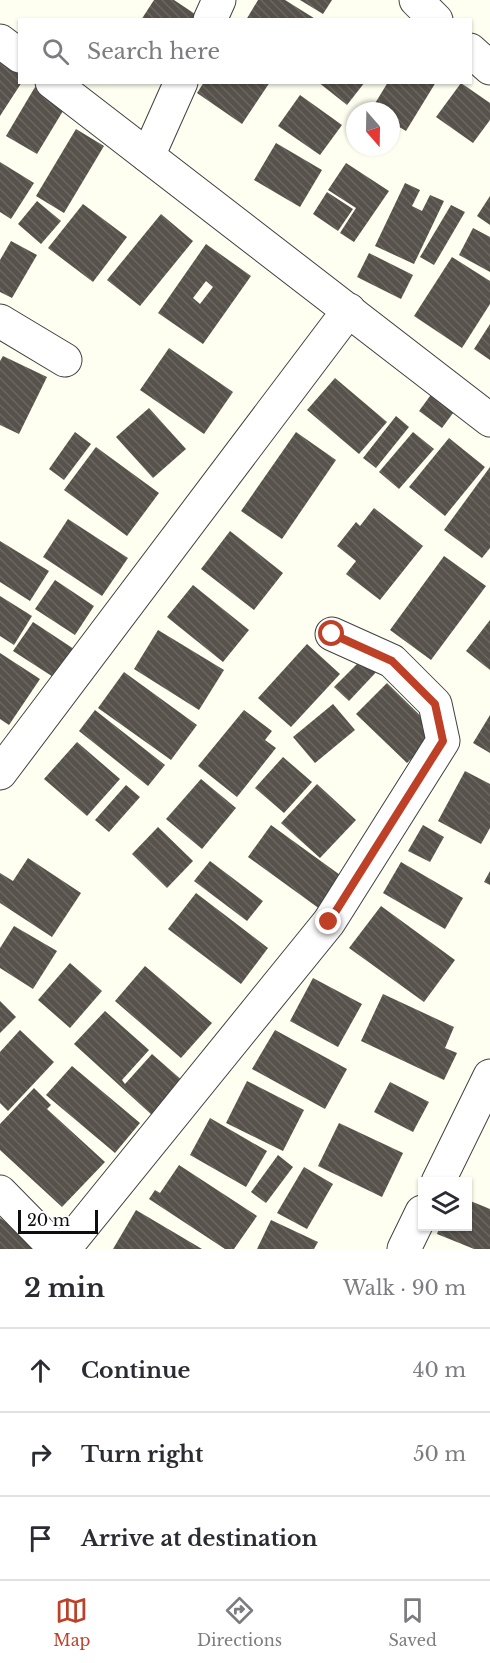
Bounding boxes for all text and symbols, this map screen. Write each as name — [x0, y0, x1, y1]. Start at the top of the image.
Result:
search box — [18, 18, 472, 84]
icon: search — [39, 35, 72, 68]
text: Search here — [87, 38, 220, 65]
north arrow — [346, 102, 400, 156]
route start — [318, 620, 344, 646]
route end — [315, 908, 341, 934]
map controls — [418, 1177, 472, 1231]
button: layers — [418, 1177, 472, 1231]
scale bar — [18, 1207, 98, 1234]
text: 20 m — [27, 1210, 70, 1230]
text: 2 min — [24, 1272, 105, 1304]
text: Walk · 90 m — [343, 1276, 466, 1300]
icon: ahead — [24, 1354, 57, 1387]
text: Continue — [81, 1357, 190, 1384]
text: 40 m — [413, 1358, 466, 1382]
icon: right — [24, 1438, 57, 1471]
text: Turn right — [81, 1441, 203, 1468]
text: 50 m — [413, 1442, 466, 1466]
icon: arrive — [24, 1522, 57, 1555]
text: Arrive at destination — [81, 1525, 318, 1552]
tab: Map — [53, 1594, 90, 1650]
tab: Directions — [197, 1594, 282, 1650]
tab: Saved — [388, 1594, 437, 1650]

